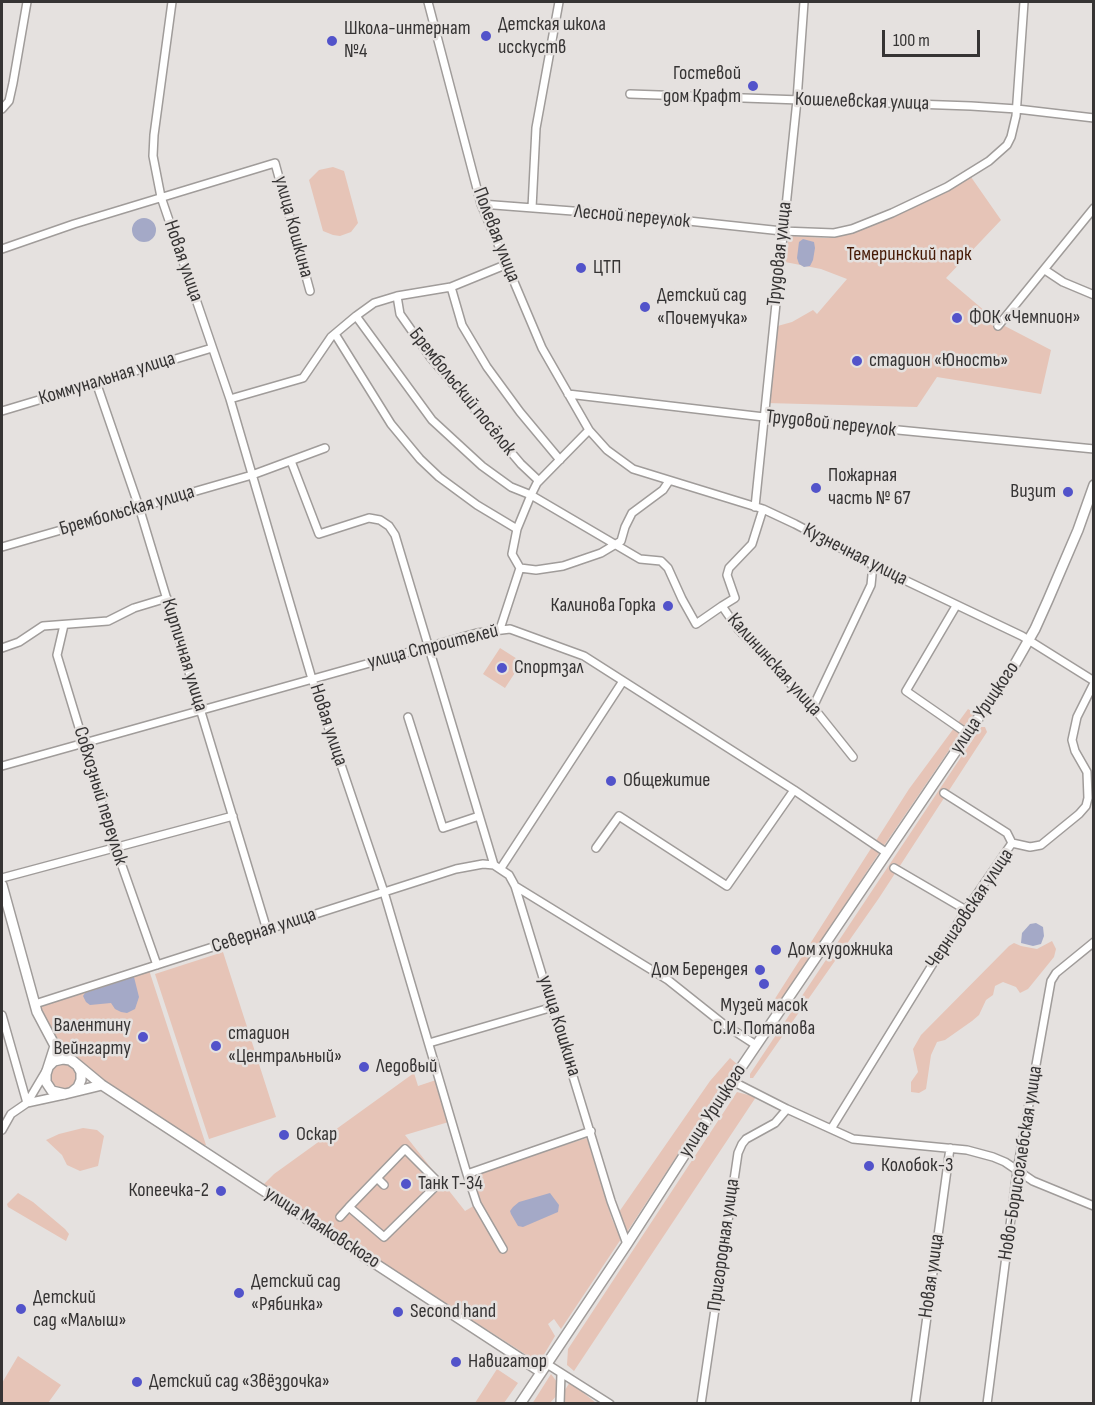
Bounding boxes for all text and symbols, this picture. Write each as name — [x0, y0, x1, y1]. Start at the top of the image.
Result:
place label: Детская школа исскуств — [498, 13, 606, 60]
place label: Школа-интернат №4 — [344, 17, 470, 64]
scale bar — [885, 18, 982, 56]
marker: Детская школа исскуств — [479, 29, 493, 43]
text: 100 m — [893, 30, 930, 51]
marker: Школа-интернат №4 — [325, 34, 339, 48]
place label: Гостевой дом Крафт — [663, 62, 741, 109]
marker: Гостевой дом Крафт — [746, 79, 760, 93]
street label: Кошелевская улица — [794, 88, 930, 116]
street label: улица Кошкина — [268, 174, 318, 280]
street label: Полевая улица — [467, 184, 525, 286]
street label: Лесной переулок — [573, 200, 691, 234]
street label: Трудовая улица — [763, 201, 797, 307]
street label: Новая улица — [158, 217, 208, 305]
park label: Темеринский парк — [846, 243, 972, 267]
place label: ЦТП — [593, 256, 621, 280]
marker: ЦТП — [574, 261, 588, 275]
place label: Детский сад «Почемучка» — [657, 284, 748, 331]
marker: Детский сад «Почемучка» — [638, 300, 652, 314]
place label: ФОК «Чемпион» — [969, 306, 1080, 330]
marker: ФОК «Чемпион» — [950, 311, 964, 325]
street label: Брембольский посёлок — [403, 323, 521, 461]
street label: Коммунальная улица — [36, 347, 178, 411]
place label: стадион «Юность» — [869, 349, 1008, 373]
marker: стадион «Юность» — [850, 354, 864, 368]
street label: Трудовой переулок — [765, 405, 897, 443]
place label: Пожарная часть № 67 — [828, 464, 911, 511]
street label: Брембольская улица — [57, 480, 197, 542]
place label: Визит — [1010, 480, 1056, 504]
marker: Пожарная часть № 67 — [809, 481, 823, 495]
marker: Визит — [1061, 485, 1075, 499]
street label: Кузнечная улица — [799, 518, 911, 592]
place label: Калинова Горка — [551, 594, 656, 618]
street label: Кирпичная улица — [155, 596, 213, 714]
marker: Калинова Горка — [661, 599, 675, 613]
street label: Калининская улица — [722, 609, 826, 721]
street label: улица Строителей — [365, 619, 501, 675]
place label: Спортзал — [514, 656, 583, 680]
street label: улица Урицкого — [945, 657, 1025, 759]
marker: Спортзал — [495, 661, 509, 675]
street label: Новая улица — [304, 681, 352, 769]
street label: Совхозный переулок — [68, 724, 132, 868]
place label: Общежитие — [623, 769, 710, 793]
marker: Общежитие — [604, 774, 618, 788]
street label: Черниговская улица — [921, 844, 1019, 974]
street label: Северная улица — [209, 903, 319, 959]
place label: Дом художника — [788, 938, 893, 962]
marker: Дом художника — [769, 943, 783, 957]
place label: Дом Берендея — [651, 958, 748, 982]
marker: Дом Берендея — [753, 963, 767, 977]
street label: улица Кошкина — [532, 973, 586, 1079]
marker: Музей масок С.И. Потапова — [757, 977, 771, 991]
place label: Музей масок С.И. Потапова — [713, 994, 815, 1041]
place label: Валентину Вейнгарту — [53, 1014, 131, 1061]
place label: стадион «Центральный» — [228, 1022, 342, 1069]
marker: Валентину Вейнгарту — [136, 1030, 150, 1044]
marker: стадион «Центральный» — [209, 1039, 223, 1053]
place label: Ледовый — [376, 1055, 437, 1079]
marker: Ледовый — [357, 1060, 371, 1074]
street label: улица Урицкого — [674, 1060, 752, 1162]
street label: Ново-Борисоглебская улица — [994, 1064, 1048, 1262]
place label: Оскар — [296, 1123, 337, 1147]
marker: Оскар — [277, 1128, 291, 1142]
place label: Колобок-3 — [881, 1154, 953, 1178]
marker: Колобок-3 — [862, 1159, 876, 1173]
place label: Танк Т-34 — [418, 1172, 483, 1196]
marker: Танк Т-34 — [399, 1177, 413, 1191]
street label: Пригородная улица — [703, 1177, 745, 1313]
place label: Копеечка-2 — [128, 1179, 209, 1203]
street label: улица Маяковского — [260, 1182, 384, 1274]
marker: Копеечка-2 — [214, 1184, 228, 1198]
street label: Новая улица — [914, 1232, 950, 1320]
place label: Детский сад «Рябинка» — [251, 1270, 341, 1317]
place label: Детский сад «Малыш» — [33, 1286, 126, 1333]
marker: Детский сад «Рябинка» — [232, 1286, 246, 1300]
place label: Second hand — [410, 1300, 496, 1324]
marker: Детский сад «Малыш» — [14, 1302, 28, 1316]
marker: Second hand — [391, 1305, 405, 1319]
place label: Навигатор — [468, 1350, 547, 1374]
marker: Навигатор — [449, 1355, 463, 1369]
place label: Детский сад «Звёздочка» — [149, 1370, 330, 1394]
marker: Детский сад «Звёздочка» — [130, 1375, 144, 1389]

